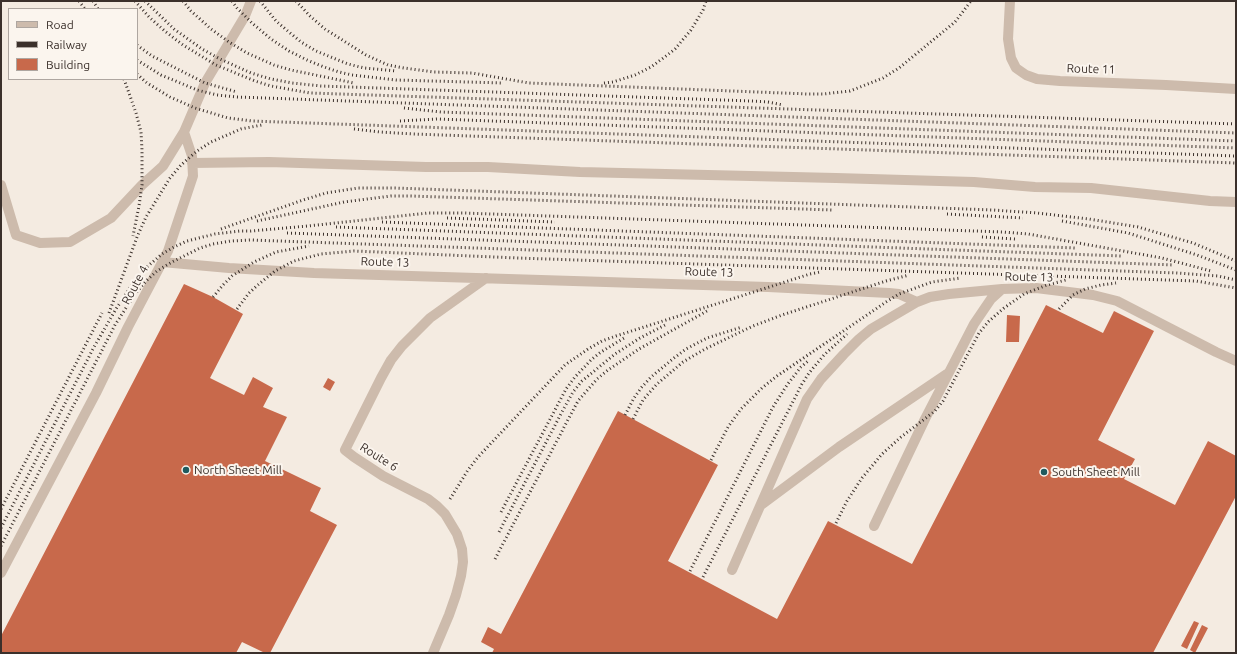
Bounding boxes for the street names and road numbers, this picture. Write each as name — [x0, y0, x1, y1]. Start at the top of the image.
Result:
street label: Route 11 — [1066, 61, 1116, 77]
street label: Route 13 — [360, 254, 410, 270]
street label: Route 4 — [119, 263, 151, 307]
street label: Route 13 — [684, 264, 734, 280]
street label: Route 13 — [1004, 269, 1054, 285]
street label: Route 6 — [357, 440, 401, 474]

